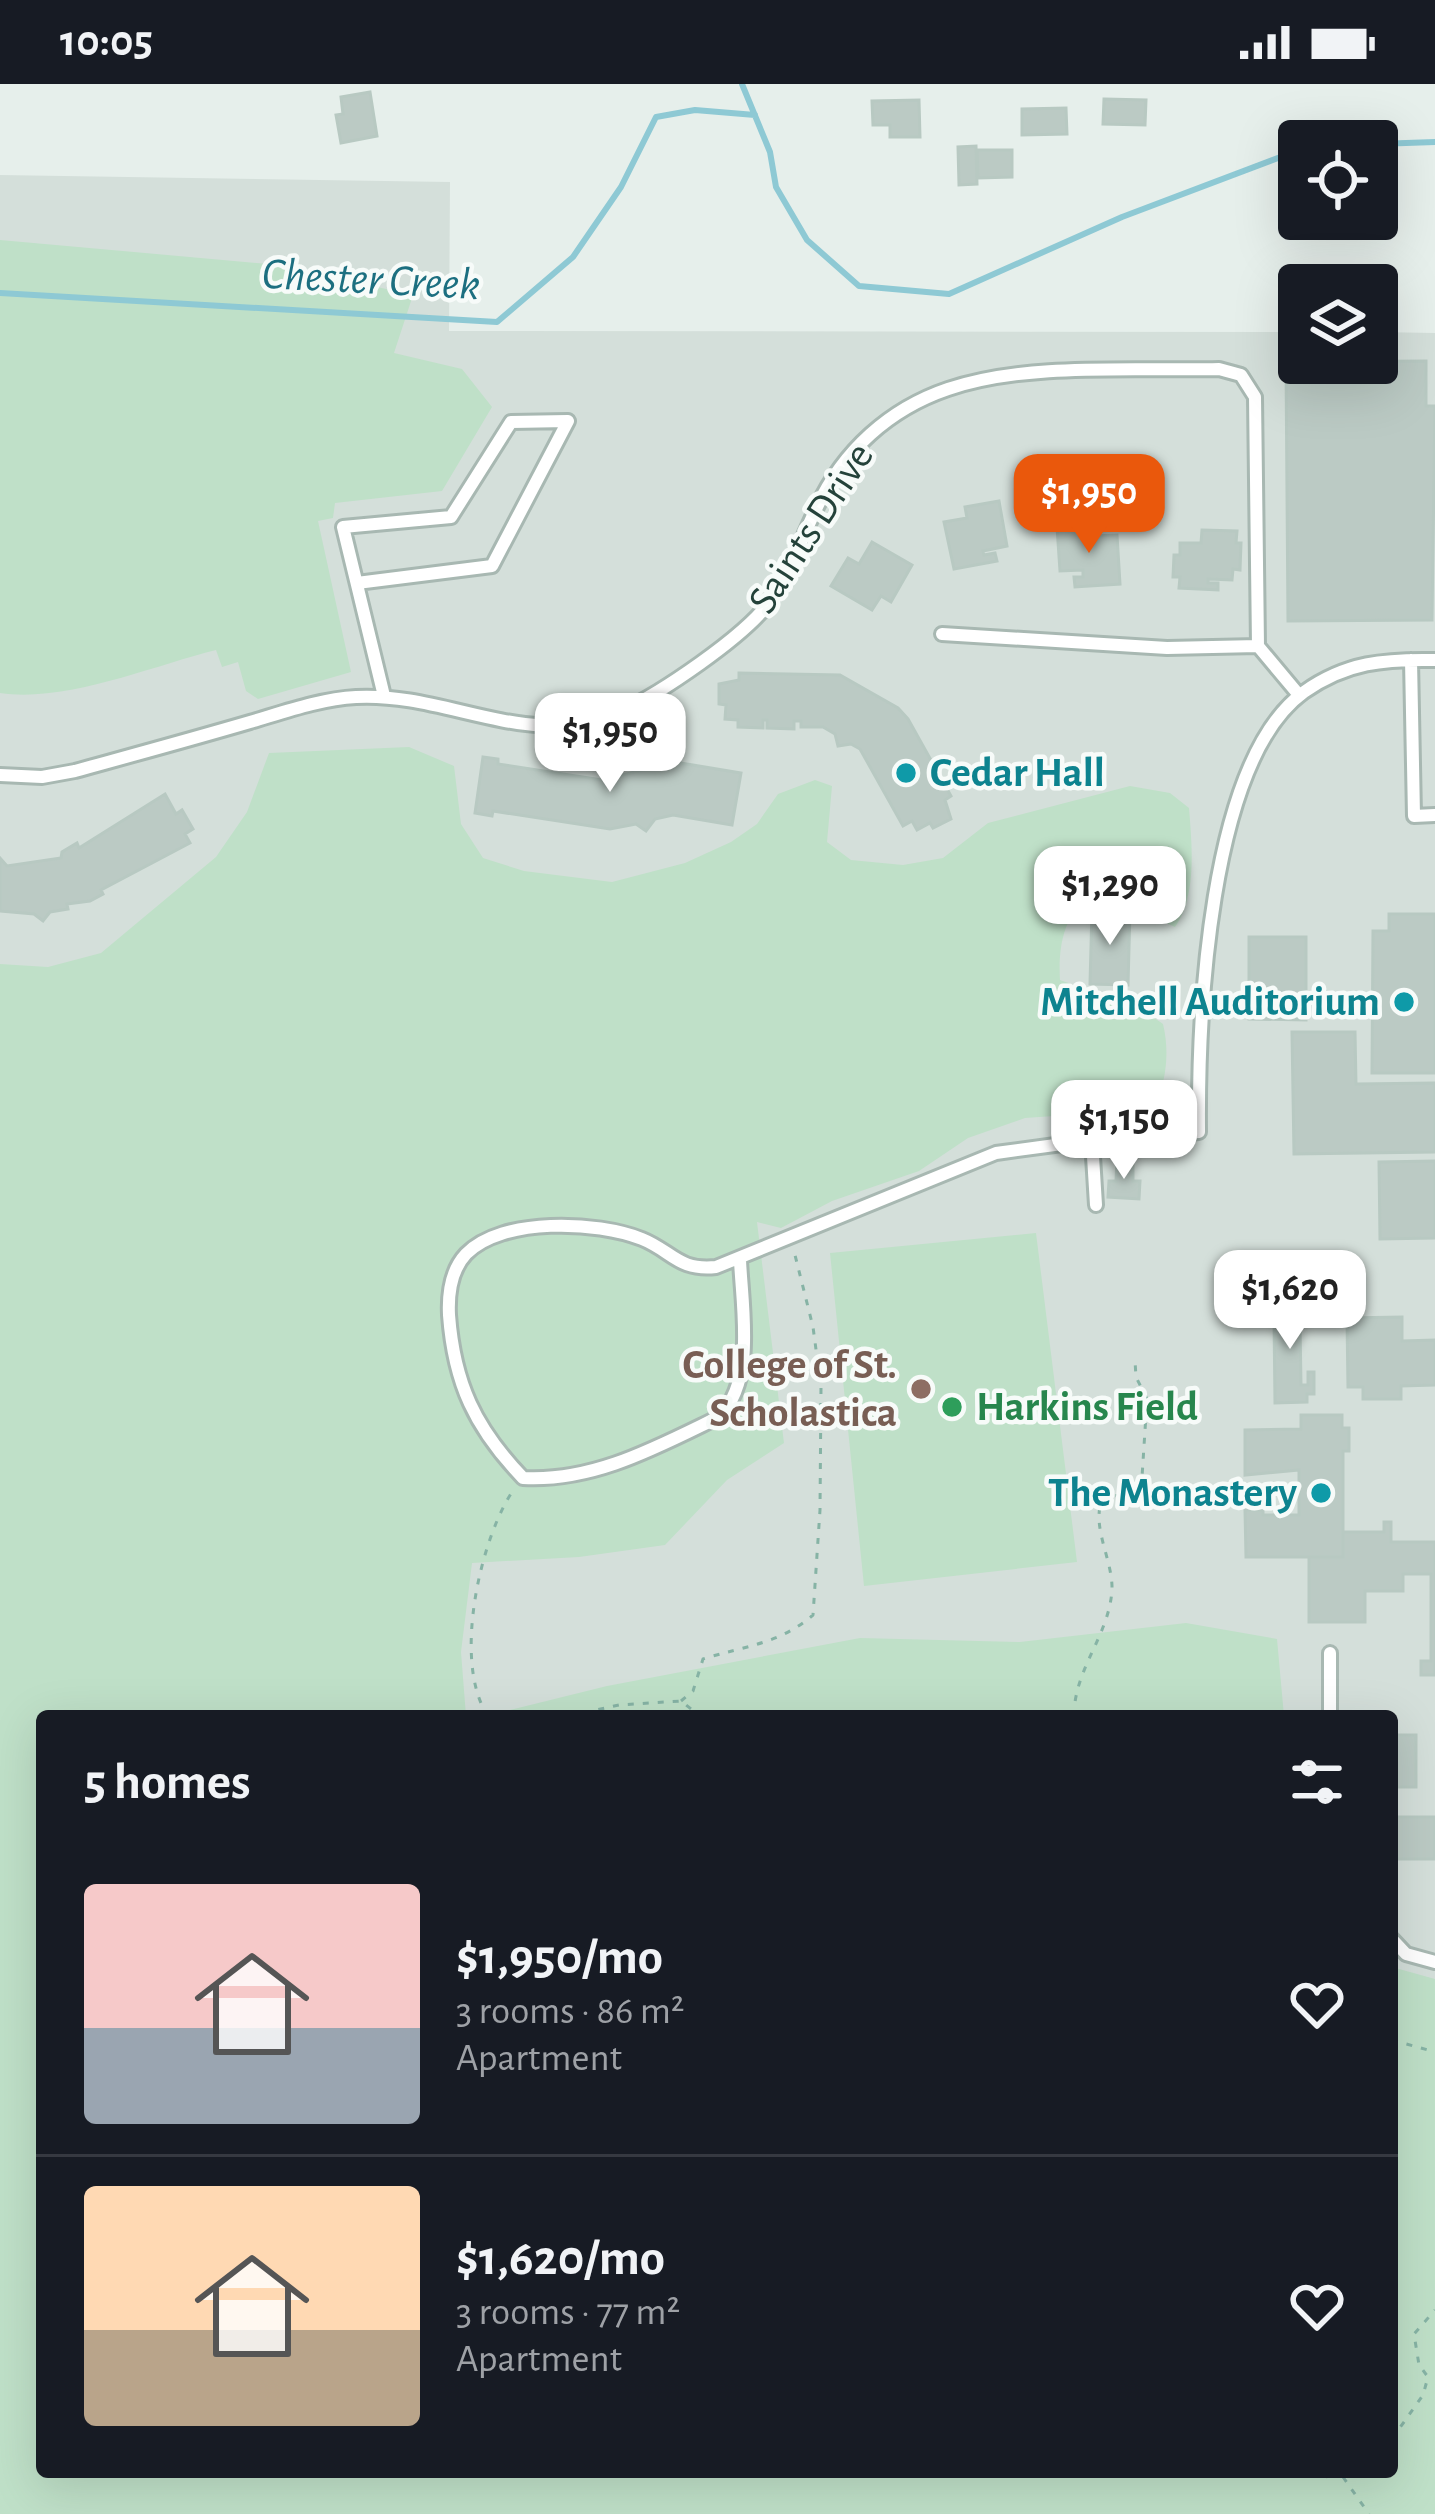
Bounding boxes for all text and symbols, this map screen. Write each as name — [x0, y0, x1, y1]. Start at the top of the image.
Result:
text: 10:05 — [60, 19, 153, 64]
map controls — [1278, 120, 1398, 384]
button: locate — [1278, 120, 1398, 240]
water label: Chester Creek — [261, 252, 481, 308]
button: layers — [1278, 264, 1398, 384]
street label: Saints Drive — [741, 435, 881, 621]
pin: $1,950 — [991, 454, 1187, 556]
text: $1,950 — [1041, 473, 1137, 512]
pin: $1,950 — [512, 693, 708, 795]
text: $1,950 — [562, 712, 658, 751]
place label: Cedar Hall — [930, 752, 1105, 794]
marker: Cedar Hall — [893, 760, 919, 786]
pin: $1,290 — [1012, 846, 1208, 948]
text: $1,290 — [1061, 865, 1159, 904]
place label: Mitchell Auditorium — [1040, 981, 1380, 1023]
marker: Mitchell Auditorium — [1391, 989, 1417, 1015]
pin: $1,150 — [1026, 1080, 1222, 1182]
text: $1,150 — [1078, 1099, 1170, 1138]
pin: $1,620 — [1192, 1250, 1388, 1352]
text: $1,620 — [1241, 1269, 1339, 1308]
place label: College of St. Scholastica — [683, 1344, 897, 1434]
marker: College of St. Scholastica — [908, 1376, 934, 1402]
place label: Harkins Field — [976, 1386, 1198, 1428]
marker: Harkins Field — [939, 1394, 965, 1420]
place label: The Monastery — [1048, 1472, 1297, 1514]
marker: The Monastery — [1308, 1480, 1334, 1506]
icon: filters — [1284, 1749, 1350, 1815]
text: 5 homes — [84, 1757, 251, 1808]
icon: home — [180, 1932, 324, 2076]
text: $1,950/mo — [456, 1932, 663, 1983]
icon: heart — [1284, 1971, 1350, 2037]
text: 3 rooms · 86 m² — [456, 1992, 684, 2031]
text: Apartment — [456, 2039, 622, 2078]
text: $1,620/mo — [456, 2233, 665, 2284]
icon: home — [180, 2234, 324, 2378]
icon: heart — [1284, 2273, 1350, 2339]
text: 3 rooms · 77 m² — [456, 2293, 680, 2332]
text: Apartment — [456, 2340, 622, 2379]

